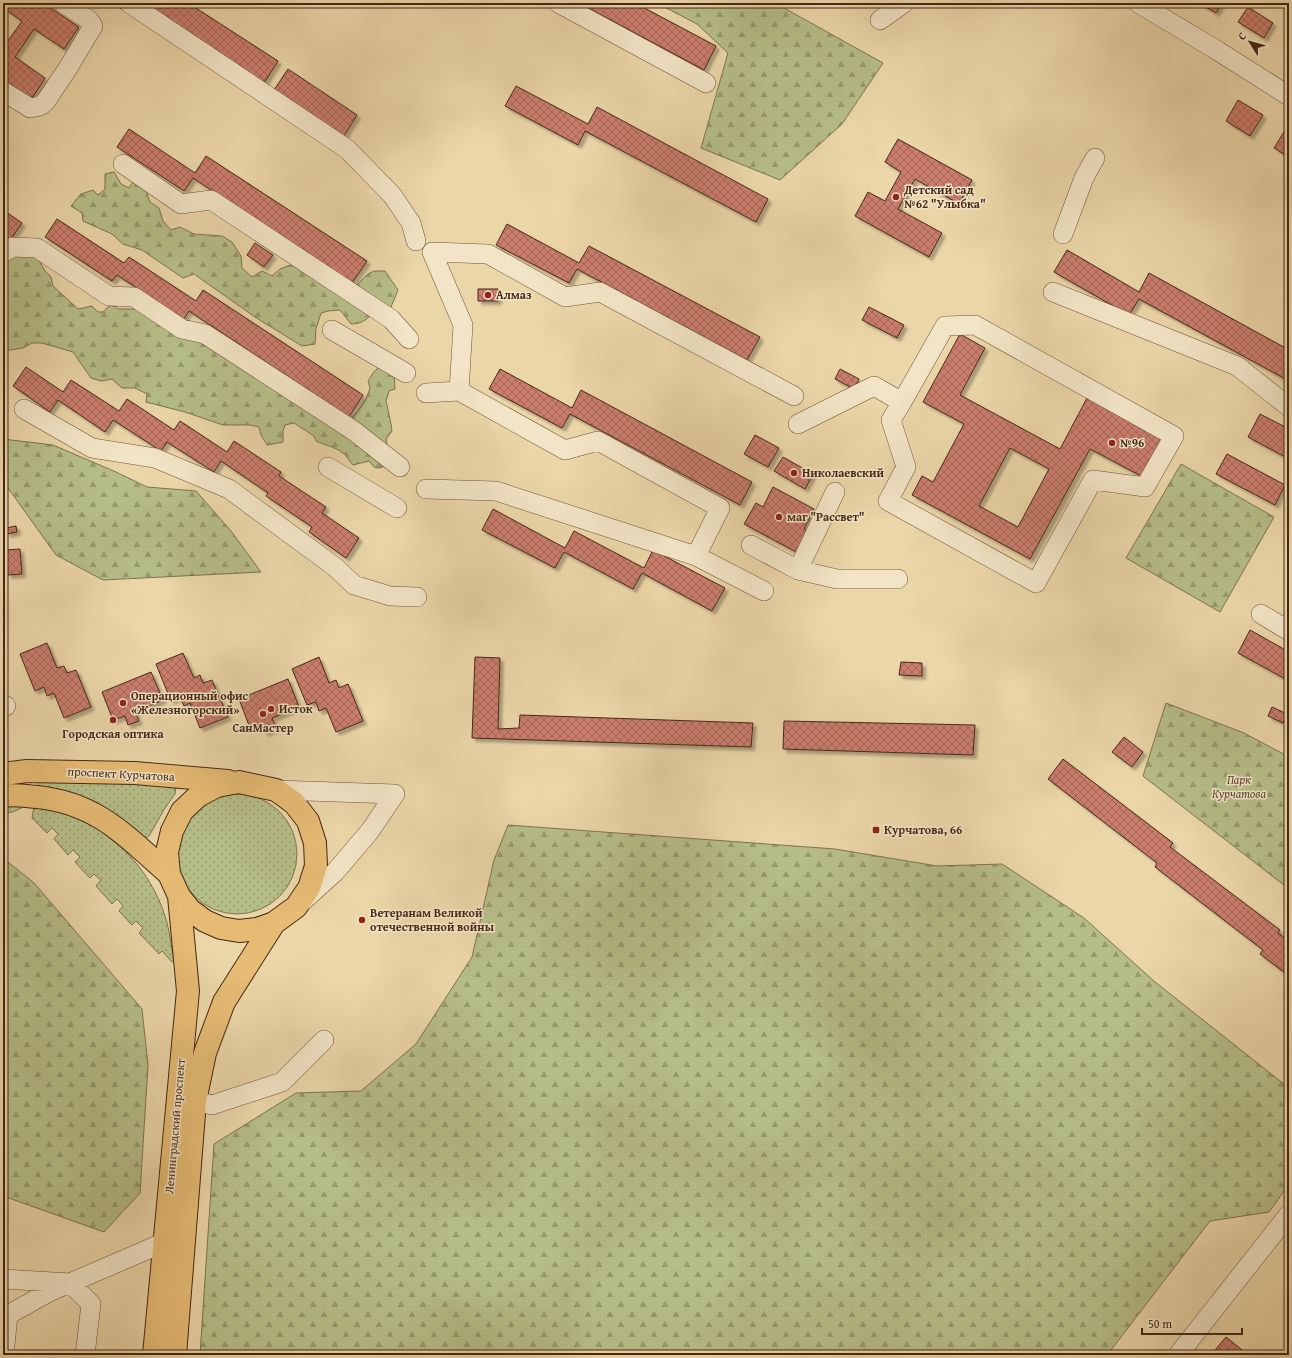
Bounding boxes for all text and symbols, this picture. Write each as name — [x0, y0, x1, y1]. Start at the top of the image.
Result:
north arrow — [1230, 22, 1270, 62]
text: С — [1234, 29, 1250, 43]
place label: Детский сад №62 "Улыбка" — [903, 181, 986, 212]
marker: Детский сад №62 "Улыбка" — [891, 192, 901, 202]
place label: Алмаз — [496, 286, 532, 303]
marker: Алмаз — [483, 290, 493, 300]
place label: №96 — [1120, 434, 1144, 451]
marker: №96 — [1107, 438, 1117, 448]
place label: Николаевский — [802, 464, 884, 481]
marker: Николаевский — [789, 468, 799, 478]
place label: маг "Рассвет" — [787, 508, 865, 525]
marker: маг "Рассвет" — [774, 512, 784, 522]
place label: Операционный офис «Железногорский» — [131, 687, 249, 718]
marker: Операционный офис «Железногорский» — [118, 698, 128, 708]
place label: Исток — [279, 700, 313, 717]
marker: Исток — [266, 704, 276, 714]
marker: СанМастер — [258, 709, 268, 719]
marker: Городская оптика — [108, 715, 118, 725]
place label: СанМастер — [232, 719, 294, 736]
place label: Городская оптика — [62, 725, 164, 742]
street label: проспект Курчатова — [67, 762, 175, 785]
park label: Парк Курчатова — [1212, 771, 1266, 802]
place label: Курчатова, 66 — [884, 821, 962, 838]
marker: Курчатова, 66 — [871, 825, 881, 835]
place label: Ветеранам Великой отечественной войны — [370, 904, 495, 935]
marker: Ветеранам Великой отечественной войны — [357, 915, 367, 925]
street label: Ленинградский проспект — [160, 1057, 189, 1194]
scale bar — [1142, 1310, 1242, 1336]
text: 50 m — [1148, 1315, 1172, 1332]

